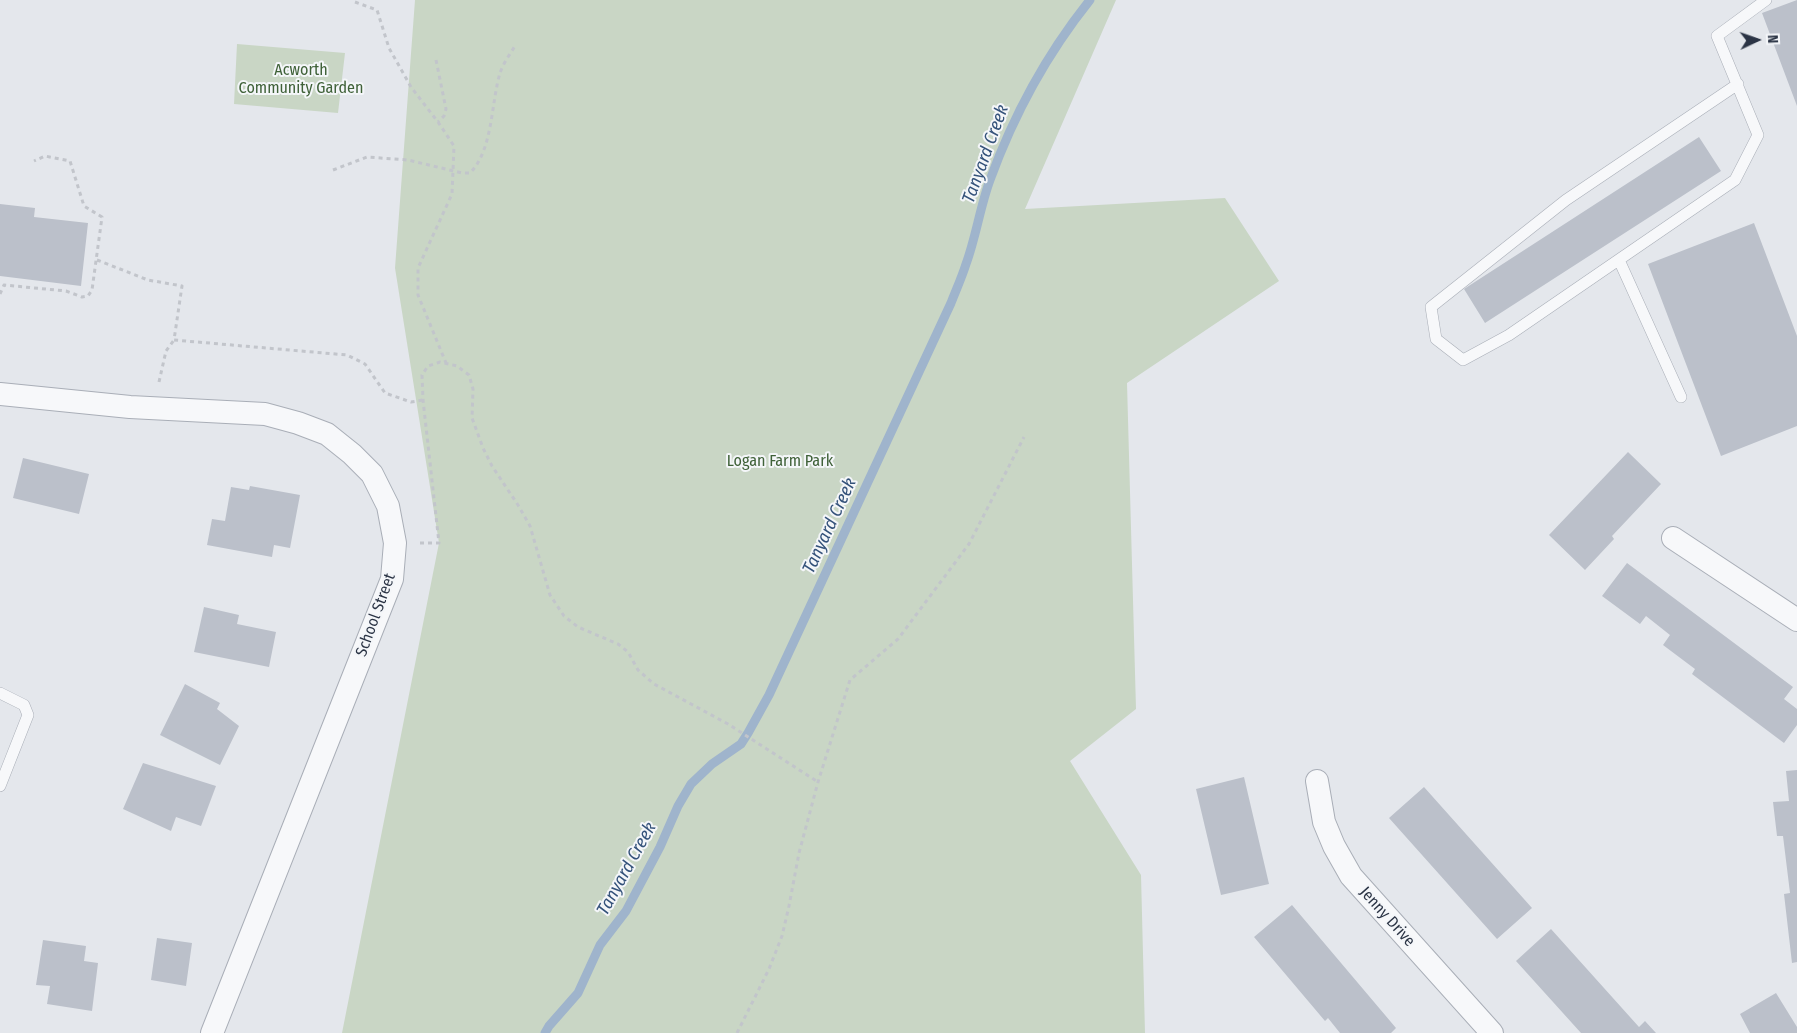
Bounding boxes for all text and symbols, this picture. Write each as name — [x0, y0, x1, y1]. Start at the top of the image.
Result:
north arrow — [1732, 15, 1782, 65]
text: N — [1764, 35, 1781, 44]
park label: Acworth Community Garden — [239, 61, 363, 99]
water label: Tanyard Creek — [958, 102, 1014, 206]
park label: Logan Farm Park — [727, 452, 833, 472]
water label: Tanyard Creek — [798, 475, 862, 577]
street label: School Street — [352, 571, 400, 659]
water label: Tanyard Creek — [593, 819, 661, 919]
street label: Jenny Drive — [1355, 883, 1419, 951]

